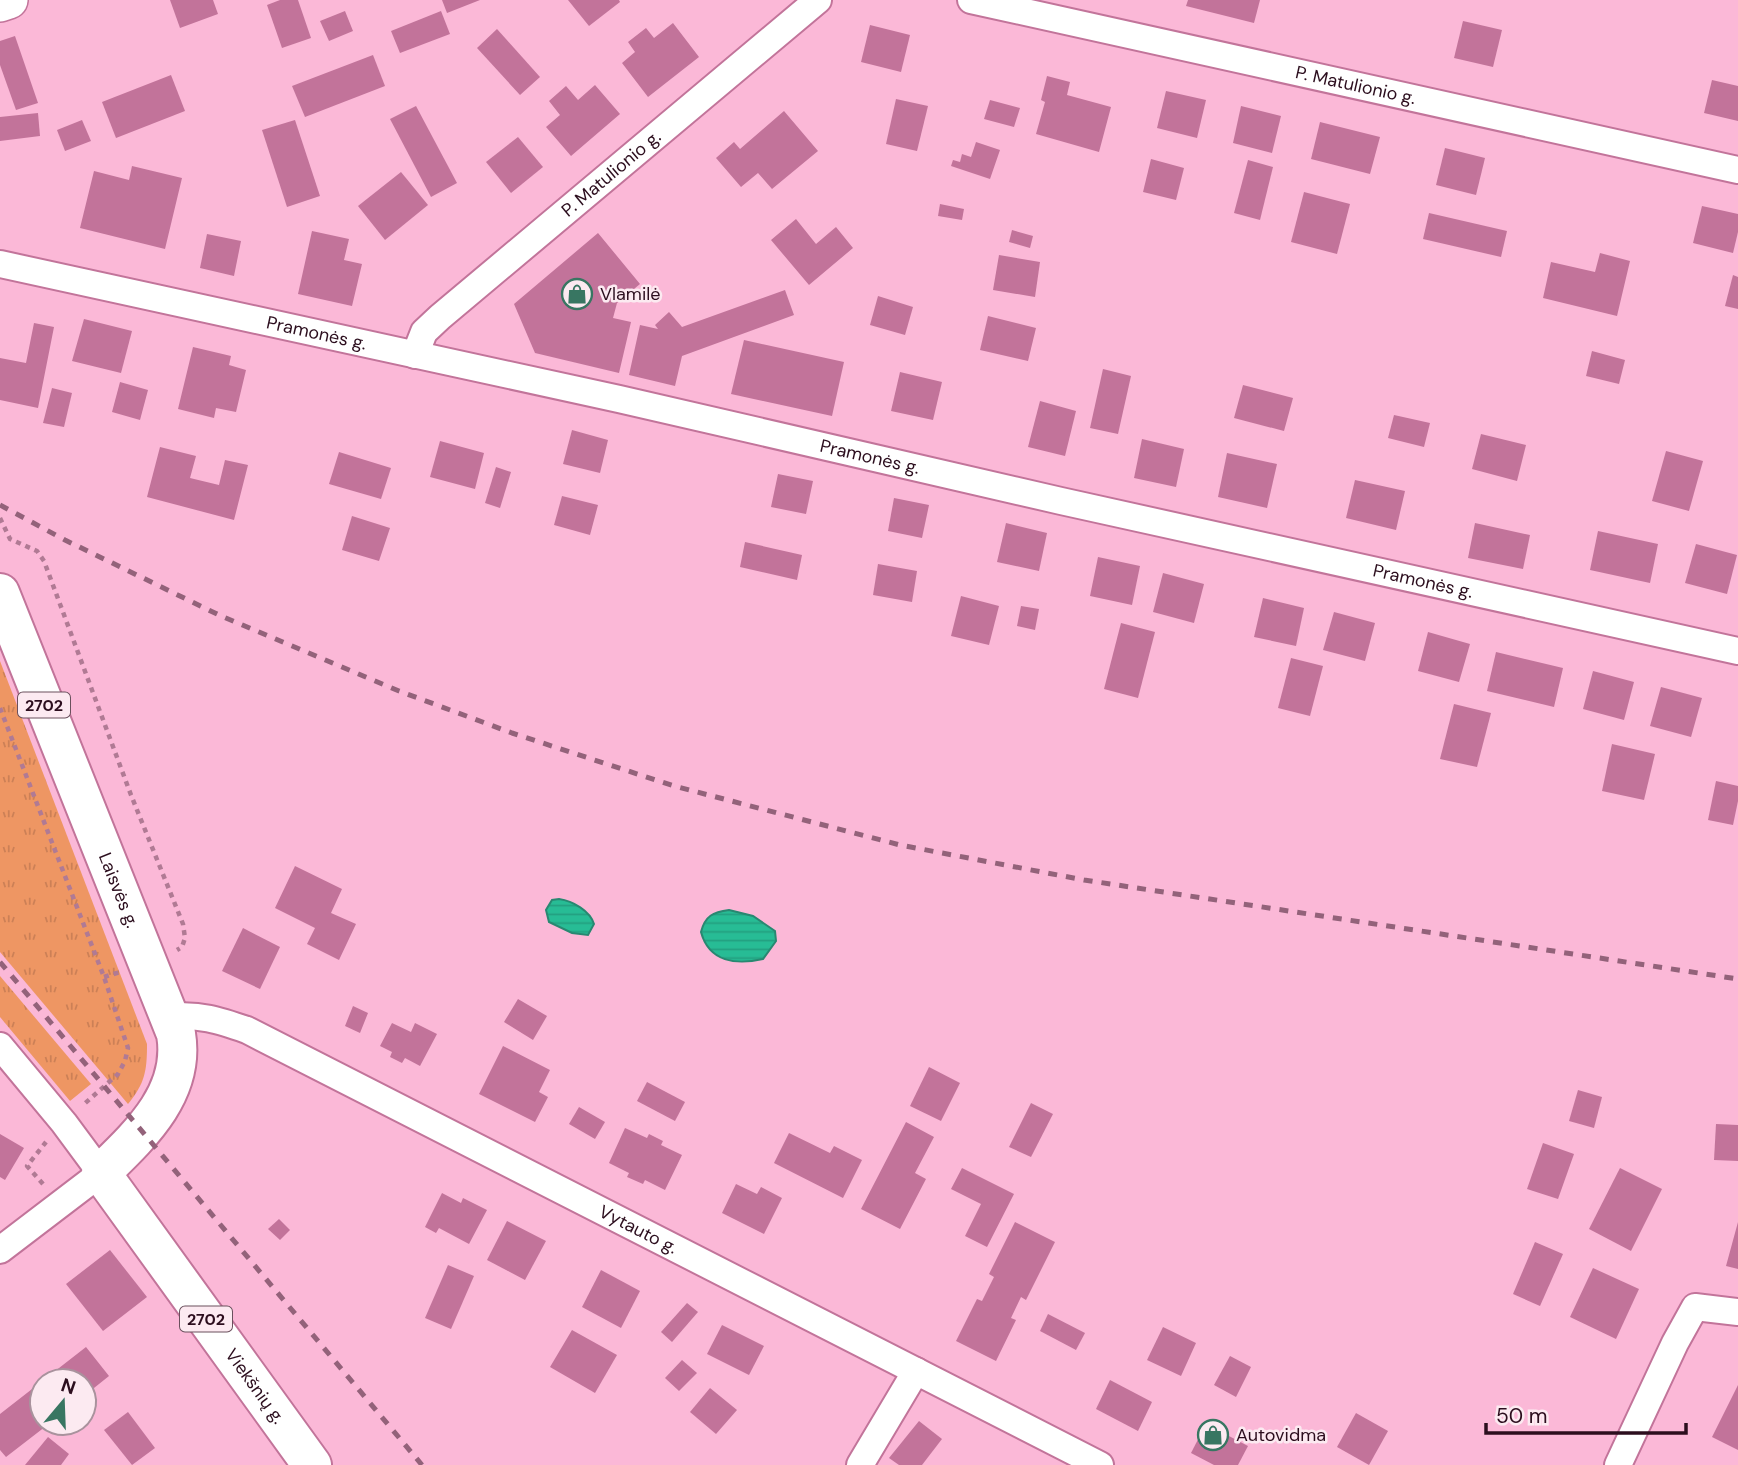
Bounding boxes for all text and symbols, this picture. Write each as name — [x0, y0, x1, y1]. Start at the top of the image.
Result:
street label: P. Matulionio g. — [1293, 60, 1418, 110]
street label: P. Matulionio g. — [557, 125, 666, 222]
shop icon: Vlamilė — [560, 277, 594, 311]
place label: Vlamilė — [600, 282, 660, 306]
street label: Pramonės g. — [264, 310, 369, 356]
street label: Pramonės g. — [818, 434, 922, 480]
street label: Pramonės g. — [1371, 559, 1475, 604]
road number: 2702 — [18, 692, 70, 718]
street label: Laisvės g. — [93, 849, 144, 931]
street label: Vytauto g. — [595, 1199, 682, 1260]
road number: 2702 — [180, 1306, 232, 1331]
street label: Viekšnių g. — [220, 1344, 290, 1429]
north arrow — [28, 1367, 98, 1437]
text: N — [58, 1372, 79, 1400]
scale bar — [1486, 1392, 1686, 1436]
text: 50 m — [1496, 1402, 1547, 1430]
shop icon: Autovidma — [1196, 1418, 1230, 1452]
place label: Autovidma — [1236, 1423, 1326, 1447]

